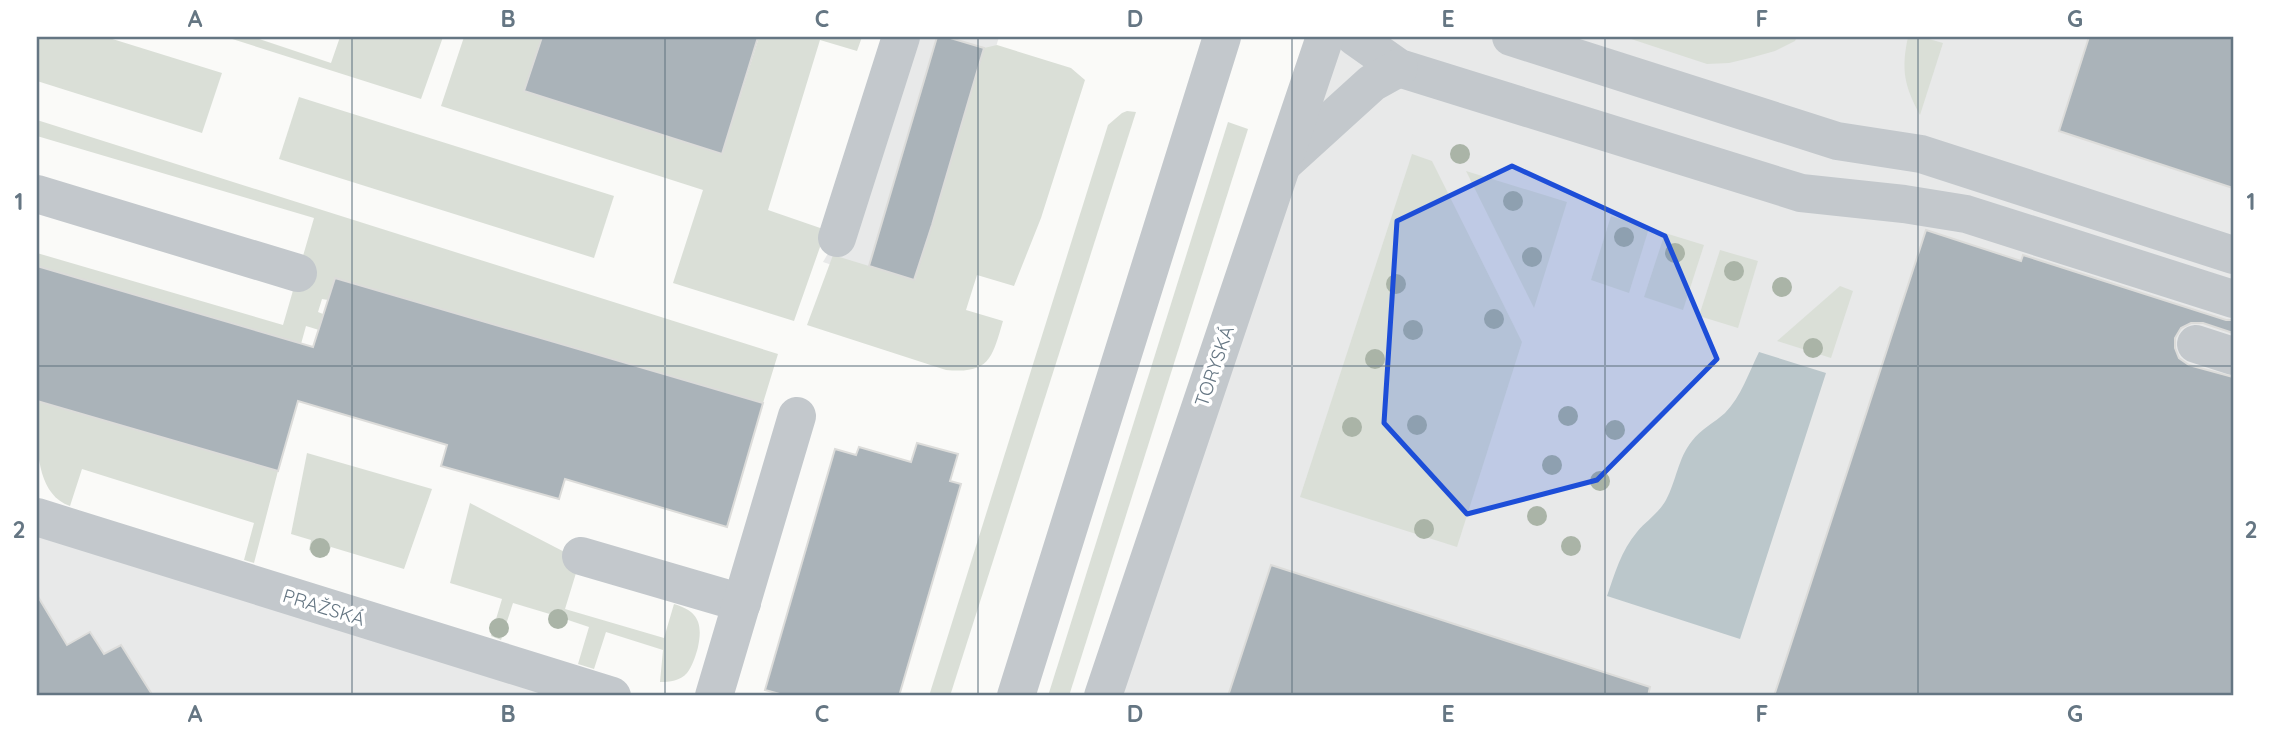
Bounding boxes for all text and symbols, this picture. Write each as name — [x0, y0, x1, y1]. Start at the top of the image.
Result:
text: A — [188, 4, 203, 33]
text: B — [500, 4, 516, 33]
text: C — [815, 4, 829, 33]
text: D — [1127, 4, 1143, 33]
text: E — [1441, 4, 1455, 33]
text: F — [1756, 4, 1768, 33]
text: G — [2067, 4, 2083, 33]
text: 1 — [15, 187, 23, 216]
text: 1 — [2247, 187, 2255, 216]
street label: TORYSKÁ — [1189, 322, 1239, 410]
text: 2 — [12, 515, 26, 544]
text: 2 — [2244, 515, 2258, 544]
street label: PRAŽSKÁ — [280, 583, 368, 631]
text: A — [188, 699, 203, 728]
text: B — [500, 699, 516, 728]
text: C — [815, 699, 829, 728]
text: D — [1127, 699, 1143, 728]
text: E — [1441, 699, 1455, 728]
text: F — [1756, 699, 1768, 728]
text: G — [2067, 699, 2083, 728]

